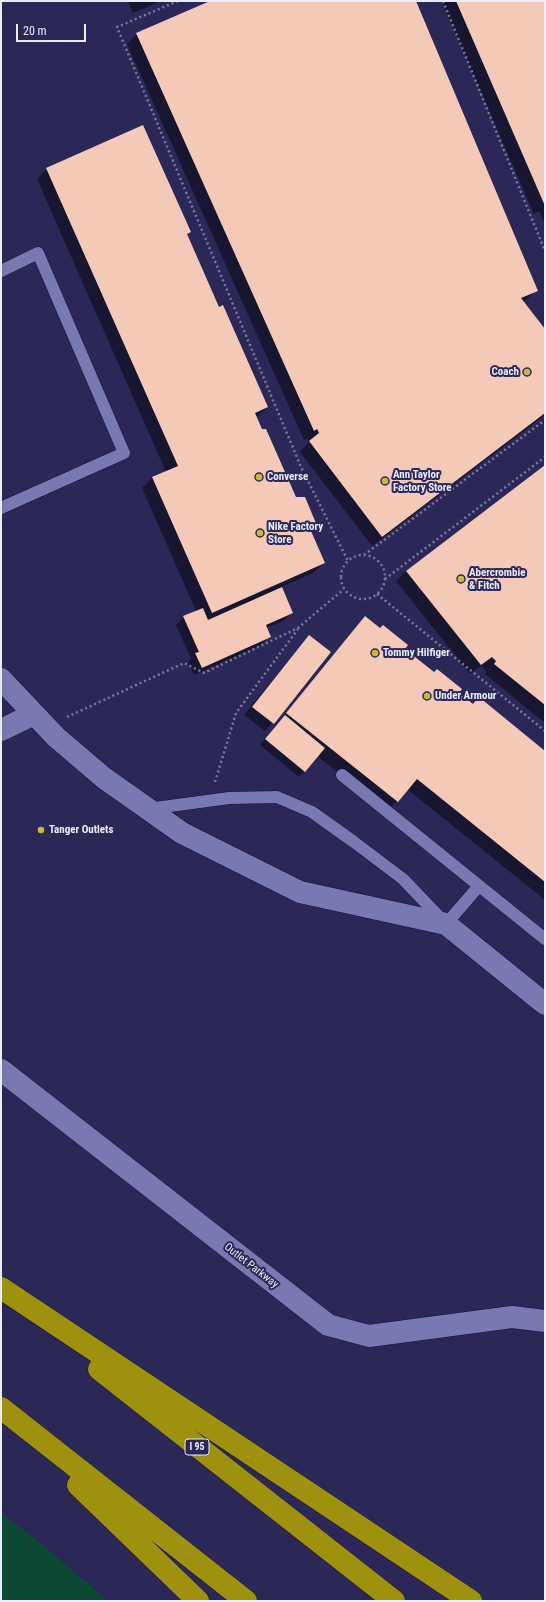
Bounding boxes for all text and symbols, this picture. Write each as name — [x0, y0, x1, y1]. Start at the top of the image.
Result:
scale bar — [18, 16, 88, 42]
text: 20 m — [23, 24, 47, 38]
place label: Coach — [492, 365, 519, 379]
marker: Coach — [522, 367, 532, 377]
place label: Ann Taylor Factory Store — [393, 468, 452, 494]
place label: Converse — [267, 470, 308, 484]
marker: Converse — [254, 472, 264, 482]
marker: Ann Taylor Factory Store — [380, 476, 390, 486]
place label: Nike Factory Store — [268, 520, 323, 546]
marker: Nike Factory Store — [255, 528, 265, 538]
place label: Abercrombie & Fitch — [469, 566, 525, 592]
marker: Abercrombie & Fitch — [456, 574, 466, 584]
place label: Tommy Hilfiger — [383, 646, 450, 660]
marker: Tommy Hilfiger — [370, 648, 380, 658]
place label: Under Armour — [435, 689, 496, 703]
marker: Under Armour — [422, 691, 432, 701]
place label: Tanger Outlets — [49, 823, 113, 837]
marker: Tanger Outlets — [36, 825, 46, 835]
street label: Outlet Parkway — [221, 1241, 281, 1291]
road number: I 95 — [185, 1439, 209, 1455]

